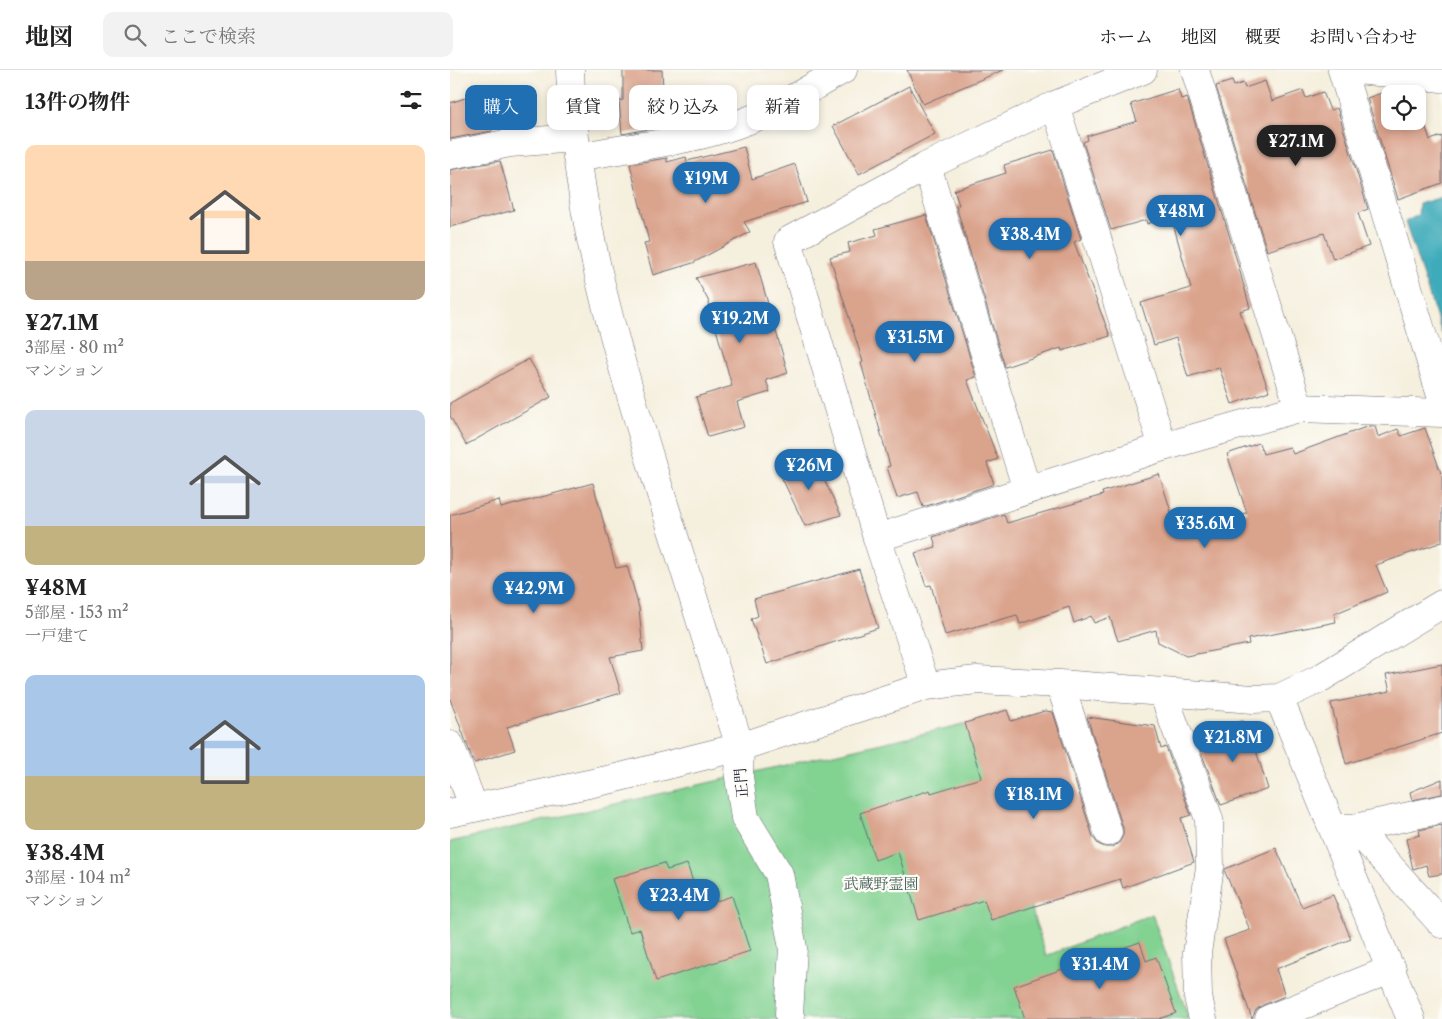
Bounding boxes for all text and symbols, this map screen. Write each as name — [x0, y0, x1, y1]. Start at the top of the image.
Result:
search box — [103, 12, 453, 57]
icon: search — [121, 21, 149, 49]
text: 地図 — [25, 22, 73, 51]
text: ここで検索 — [161, 25, 256, 48]
text: ホーム — [1099, 26, 1153, 48]
text: 地図 — [1181, 26, 1217, 48]
text: 概要 — [1245, 26, 1281, 48]
text: お問い合わせ — [1309, 26, 1417, 48]
chip: 購入 — [465, 85, 537, 130]
chip: 賃貸 — [547, 85, 619, 130]
chip: 絞り込み — [629, 85, 737, 130]
chip: 新着 — [747, 85, 819, 130]
map controls — [1381, 85, 1426, 130]
button: locate — [1381, 85, 1426, 130]
icon: filters — [397, 86, 425, 114]
text: 13件の物件 — [25, 89, 130, 114]
pin: ¥27.1M — [1255, 124, 1337, 167]
text: ¥27.1M — [1268, 131, 1324, 151]
pin: ¥19M — [676, 162, 736, 204]
text: ¥19M — [684, 168, 728, 188]
icon: home — [180, 177, 270, 267]
pin: ¥48M — [1151, 194, 1211, 237]
text: ¥48M — [1157, 201, 1205, 221]
pin: ¥38.4M — [989, 218, 1071, 260]
text: ¥38.4M — [1000, 224, 1060, 244]
pin: ¥19.2M — [699, 302, 781, 344]
text: ¥19.2M — [711, 308, 769, 328]
text: ¥27.1M — [25, 310, 99, 335]
pin: ¥31.5M — [874, 320, 956, 363]
text: ¥31.5M — [886, 327, 944, 347]
text: 3部屋 · 80 m² — [25, 337, 124, 357]
text: マンション — [25, 360, 104, 380]
icon: home — [180, 442, 270, 532]
pin: ¥26M — [779, 448, 839, 491]
text: ¥26M — [786, 455, 832, 475]
pin: ¥35.6M — [1164, 506, 1246, 549]
text: ¥35.6M — [1175, 513, 1235, 533]
pin: ¥42.9M — [493, 572, 575, 614]
text: ¥48M — [25, 575, 87, 600]
text: ¥42.9M — [504, 578, 564, 598]
text: 5部屋 · 153 m² — [25, 602, 129, 622]
text: 一戸建て — [25, 625, 89, 645]
icon: home — [180, 707, 270, 797]
pin: ¥21.8M — [1192, 720, 1274, 763]
text: ¥21.8M — [1204, 727, 1262, 747]
street label: 正門 — [730, 767, 752, 799]
pin: ¥18.1M — [993, 778, 1075, 820]
text: ¥18.1M — [1006, 784, 1062, 804]
text: ¥38.4M — [25, 840, 105, 865]
text: 3部屋 · 104 m² — [25, 867, 131, 887]
park label: 武蔵野霊園 — [843, 874, 919, 893]
pin: ¥23.4M — [638, 878, 720, 921]
text: ¥23.4M — [649, 885, 709, 905]
text: マンション — [25, 890, 104, 910]
pin: ¥31.4M — [1059, 948, 1141, 990]
text: ¥31.4M — [1071, 954, 1129, 974]

